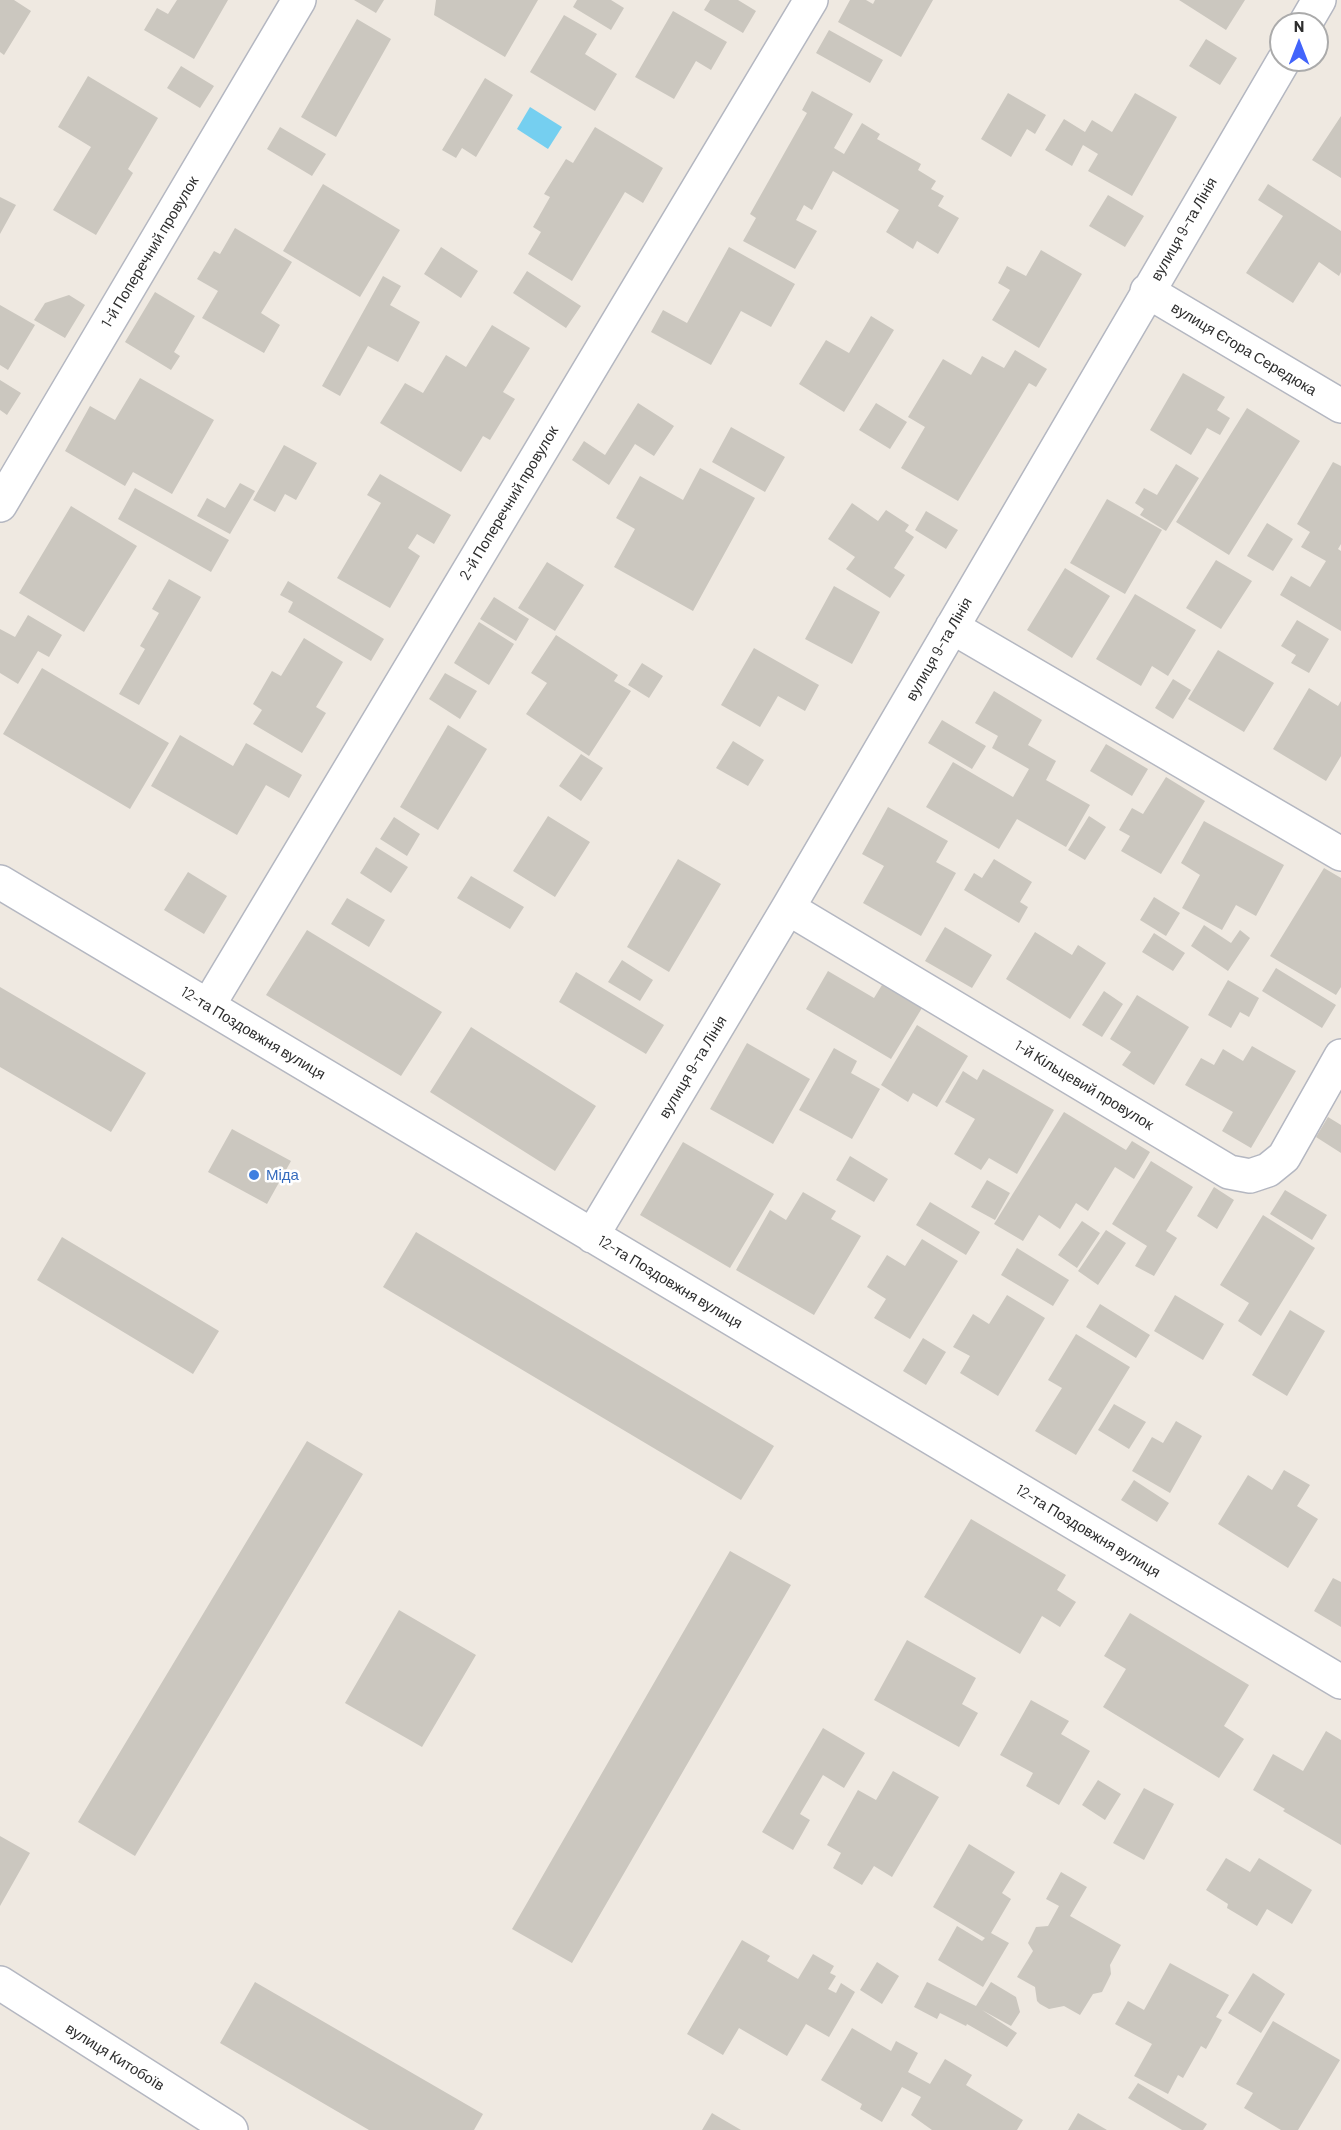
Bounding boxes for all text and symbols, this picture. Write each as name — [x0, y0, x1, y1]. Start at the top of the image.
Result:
north arrow — [1269, 12, 1329, 72]
text: N — [1294, 16, 1304, 35]
street label: 1-й Поперечний провулок — [98, 173, 202, 331]
street label: вулиця 9-та Лінія — [1147, 174, 1221, 284]
street label: вулиця Єгора Середюка — [1168, 298, 1320, 400]
street label: 2-й Поперечний провулок — [456, 423, 562, 583]
street label: вулиця 9-та Лінія — [902, 594, 976, 704]
street label: 12-та Поздовжня вулиця — [177, 983, 329, 1083]
street label: вулиця 9-та Лінія — [655, 1013, 731, 1121]
street label: 1-й Кільцевий провулок — [1011, 1036, 1157, 1134]
place label: Міда — [266, 1166, 299, 1184]
marker: Міда — [247, 1168, 261, 1182]
street label: 12-та Поздовжня вулиця — [594, 1232, 746, 1332]
street label: 12-та Поздовжня вулиця — [1012, 1481, 1164, 1581]
street label: вулиця Китобоїв — [62, 2019, 168, 2095]

